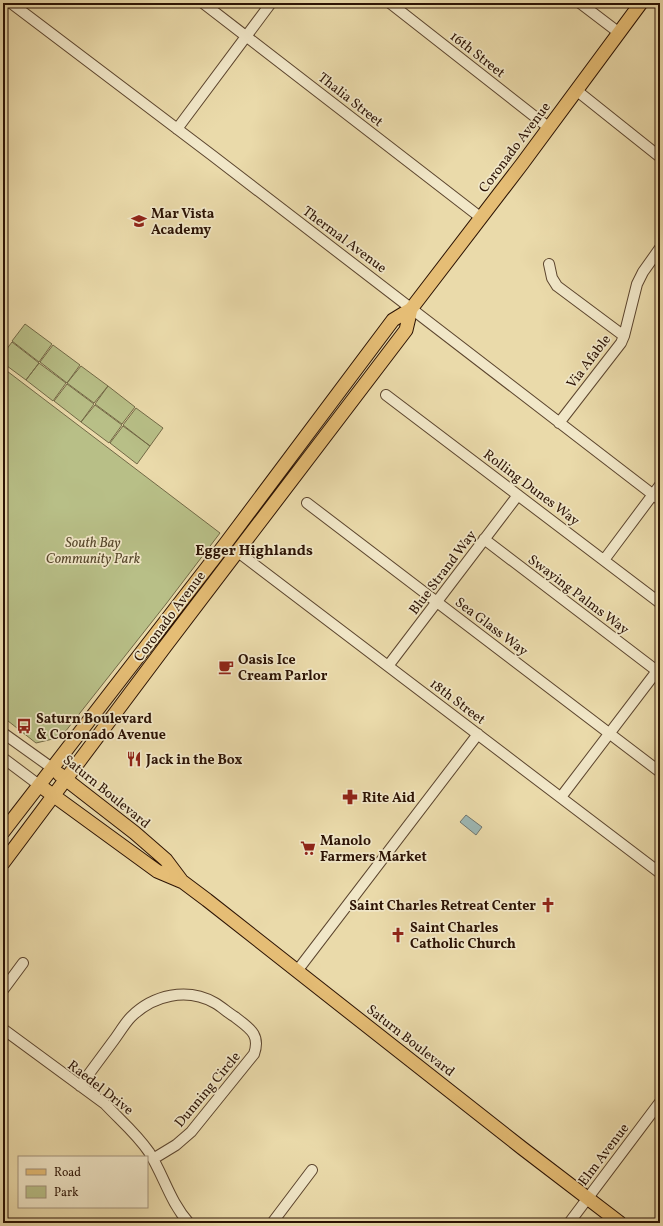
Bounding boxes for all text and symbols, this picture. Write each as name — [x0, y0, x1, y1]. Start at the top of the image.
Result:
street label: 16th Street — [446, 28, 509, 83]
street label: Thalia Street — [313, 69, 387, 132]
street label: Coronado Avenue — [475, 98, 556, 197]
street label: Thermal Avenue — [298, 202, 390, 278]
place label: Mar Vista Academy — [151, 205, 215, 240]
school or university icon: Mar Vista Academy — [130, 212, 148, 230]
street label: Via Afable — [563, 331, 616, 393]
street label: Rolling Dunes Way — [479, 446, 584, 531]
street label: Blue Strand Way — [405, 526, 482, 619]
park label: South Bay Community Park — [46, 534, 141, 569]
district label: Egger Highlands — [195, 541, 313, 562]
street label: Swaying Palms Way — [523, 551, 633, 640]
street label: Coronado Avenue — [130, 567, 211, 666]
street label: Sea Glass Way — [451, 593, 532, 661]
place label: Oasis Ice Cream Parlor — [238, 651, 328, 686]
cafe icon: Oasis Ice Cream Parlor — [217, 658, 235, 676]
street label: 18th Street — [425, 675, 489, 729]
place label: Saturn Boulevard & Coronado Avenue — [36, 710, 166, 745]
bus stop icon: Saturn Boulevard & Coronado Avenue — [15, 717, 33, 735]
restaurant icon: Jack in the Box — [125, 750, 143, 768]
street label: Saturn Boulevard — [58, 751, 154, 833]
place label: Jack in the Box — [145, 751, 243, 770]
pharmacy icon: Rite Aid — [341, 788, 359, 806]
place label: Rite Aid — [362, 789, 416, 808]
place label: Manolo Farmers Market — [320, 832, 427, 867]
supermarket icon: Manolo Farmers Market — [299, 839, 317, 857]
church icon: Saint Charles Retreat Center — [539, 896, 557, 914]
place label: Saint Charles Retreat Center — [349, 897, 536, 916]
place label: Saint Charles Catholic Church — [410, 919, 516, 954]
church icon: Saint Charles Catholic Church — [389, 926, 407, 944]
street label: Saturn Boulevard — [362, 1001, 458, 1082]
street label: Dunning Circle — [171, 1048, 246, 1132]
street label: Raedel Drive — [63, 1056, 137, 1120]
street label: Elm Avenue — [574, 1120, 634, 1190]
legend — [18, 1156, 148, 1208]
text: Road — [54, 1165, 81, 1181]
text: Park — [54, 1185, 79, 1201]

